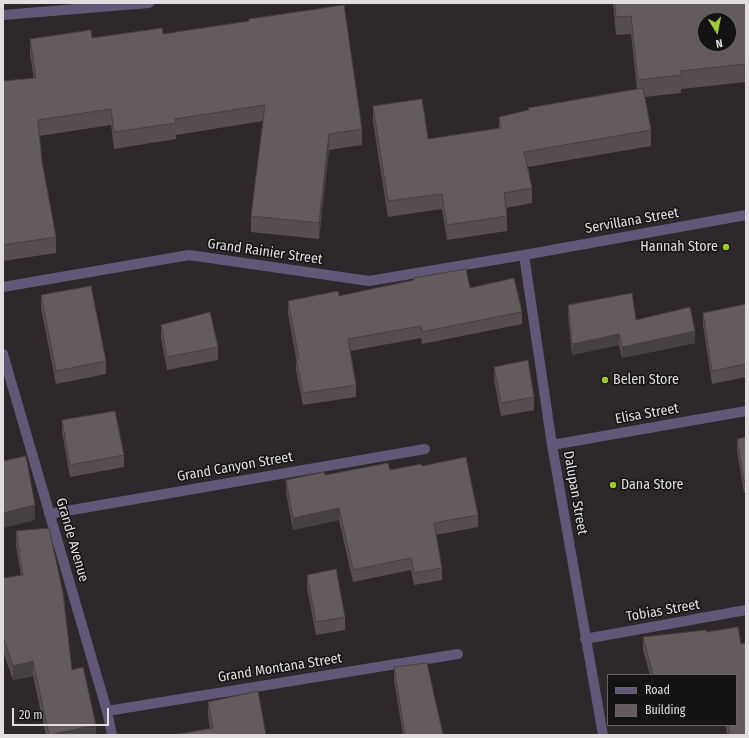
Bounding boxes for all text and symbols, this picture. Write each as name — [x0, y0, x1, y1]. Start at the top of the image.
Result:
north arrow — [697, 12, 737, 52]
text: N — [715, 36, 723, 50]
street label: Servillana Street — [584, 205, 680, 237]
street label: Grand Rainier Street — [206, 236, 324, 268]
place label: Hannah Store — [640, 239, 718, 255]
marker: Hannah Store — [721, 242, 731, 252]
place label: Belen Store — [613, 372, 679, 388]
marker: Belen Store — [600, 375, 610, 385]
street label: Elisa Street — [614, 400, 680, 428]
street label: Grand Canyon Street — [176, 449, 294, 485]
street label: Dalupan Street — [559, 450, 591, 536]
place label: Dana Store — [621, 477, 683, 493]
marker: Dana Store — [608, 480, 618, 490]
street label: Grande Avenue — [52, 496, 92, 584]
street label: Tobias Street — [625, 596, 701, 626]
street label: Grand Montana Street — [217, 650, 343, 686]
legend — [607, 674, 737, 726]
text: Road — [645, 683, 670, 697]
scale bar — [14, 700, 111, 726]
text: Building — [645, 703, 685, 717]
text: 20 m — [19, 708, 43, 722]

